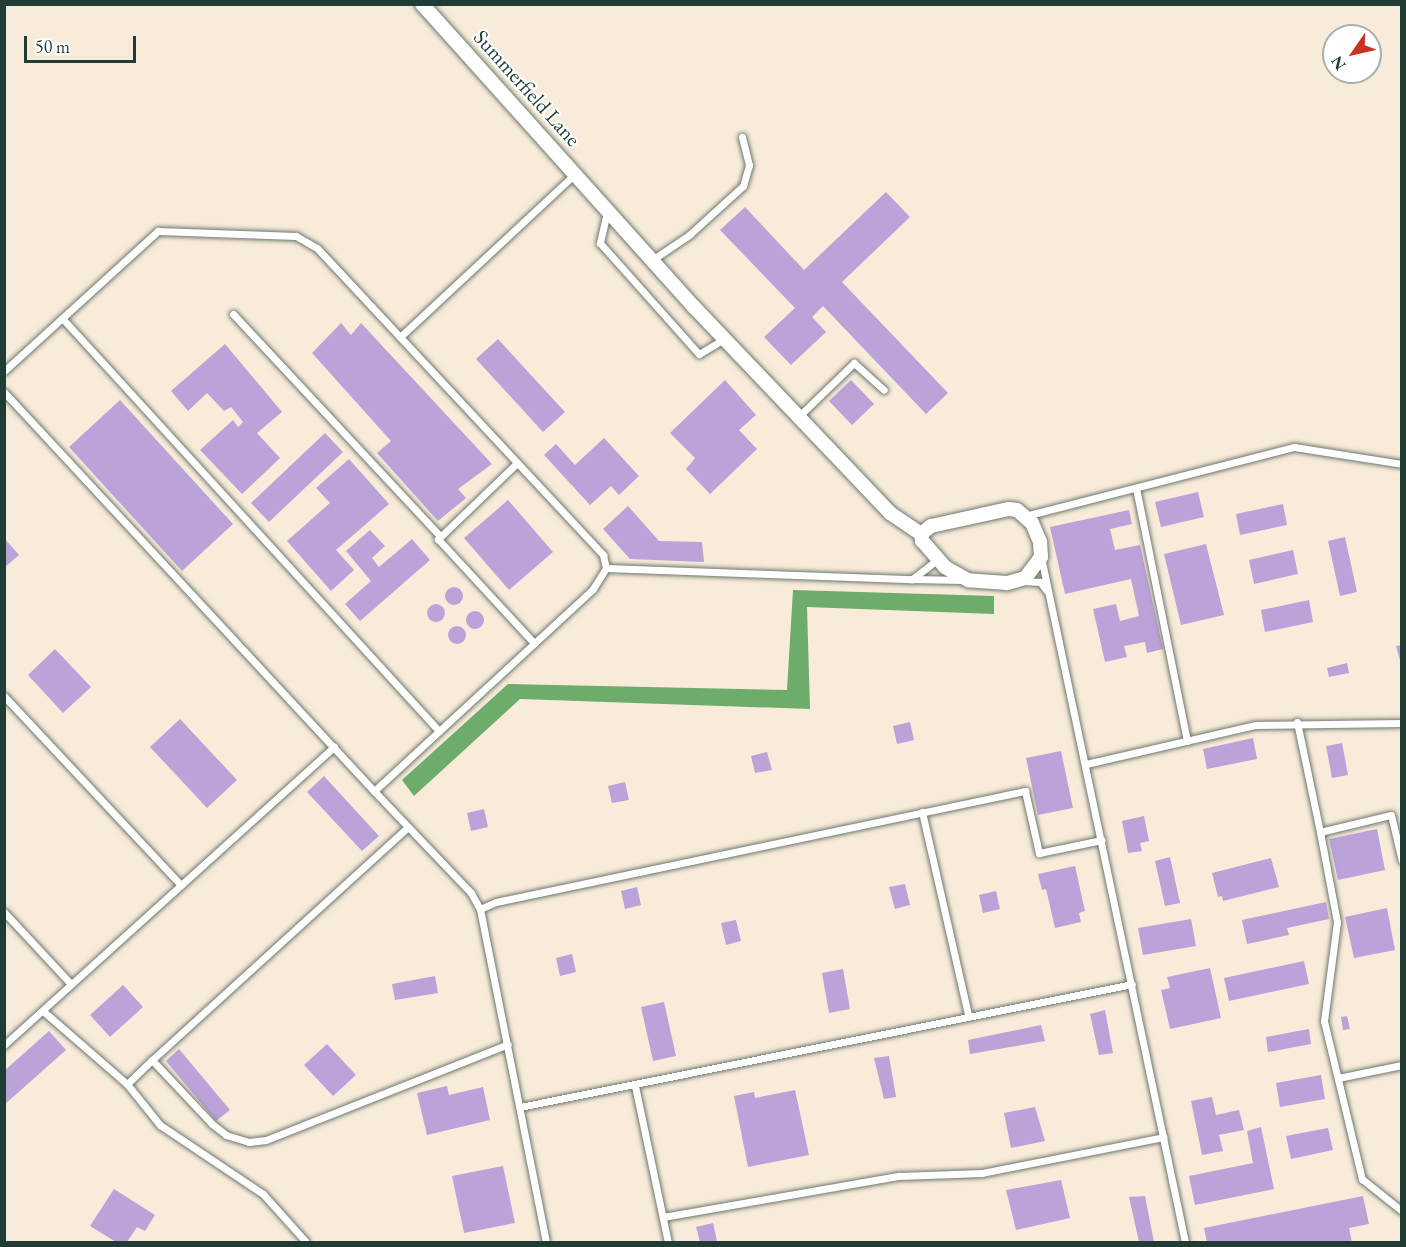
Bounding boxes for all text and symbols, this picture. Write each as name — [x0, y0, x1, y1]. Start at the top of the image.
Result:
scale bar — [27, 24, 140, 62]
north arrow — [1322, 24, 1382, 84]
street label: Summerfield Lane — [468, 25, 586, 151]
text: 50 m — [35, 35, 70, 58]
text: N — [1326, 52, 1351, 74]

